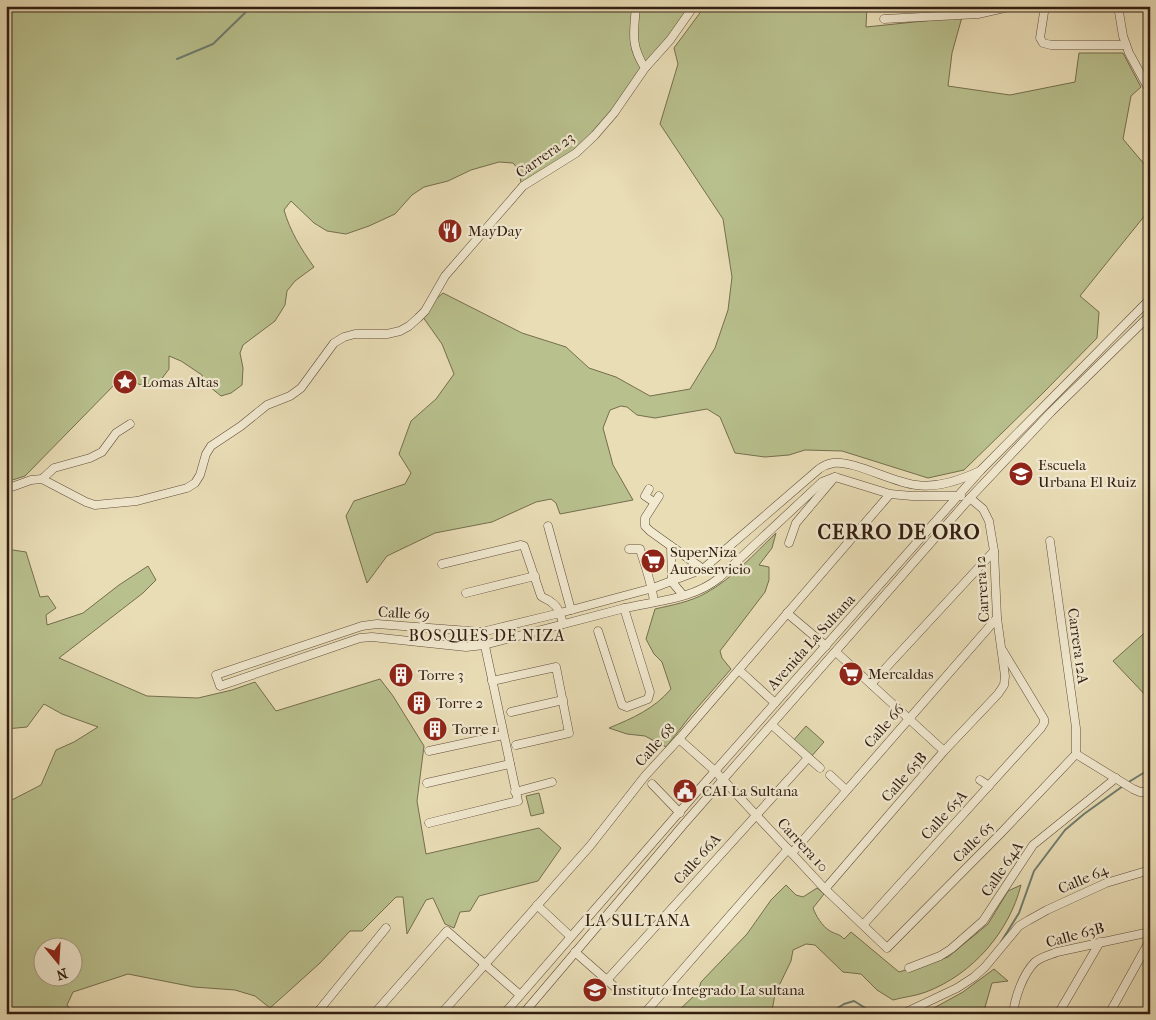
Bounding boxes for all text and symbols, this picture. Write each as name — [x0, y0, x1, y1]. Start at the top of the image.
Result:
street label: Carrera 23 — [512, 128, 578, 182]
restaurant icon: MayDay — [437, 218, 463, 244]
place label: MayDay — [468, 222, 523, 240]
place icon: Lomas Altas — [112, 369, 138, 395]
place label: Lomas Altas — [142, 373, 219, 391]
place label: Escuela Urbana El Ruiz — [1038, 456, 1137, 491]
school or university icon: Escuela Urbana El Ruiz — [1008, 461, 1034, 487]
district label: CERRO DE ORO — [817, 521, 981, 544]
place label: SuperNiza Autoservicio — [669, 543, 751, 578]
supermarket icon: SuperNiza Autoservicio — [640, 548, 666, 574]
street label: Carrera 12 — [971, 555, 993, 623]
street label: Avenida La Sultana — [763, 590, 859, 694]
street label: Calle 69 — [378, 603, 430, 623]
street label: Carrera 12A — [1064, 607, 1092, 685]
district label: BOSQUES DE NIZA — [408, 626, 566, 645]
supermarket icon: Mercaldas — [838, 661, 864, 687]
building icon: Torre 3 — [388, 662, 414, 688]
place label: Mercaldas — [868, 665, 934, 683]
place label: Torre 3 — [418, 666, 464, 684]
building icon: Torre 2 — [406, 690, 432, 716]
place label: Torre 2 — [436, 694, 484, 712]
street label: Calle 66 — [860, 700, 908, 752]
building icon: Torre 1 — [422, 716, 448, 742]
place label: Torre 1 — [452, 720, 497, 738]
street label: Calle 68 — [631, 720, 679, 770]
street label: Calle 65B — [877, 748, 931, 806]
public building icon: CAI La Sultana — [672, 778, 698, 804]
place label: CAI La Sultana — [702, 782, 799, 800]
street label: Calle 65A — [917, 786, 971, 843]
street label: Carrera 10 — [774, 814, 832, 876]
street label: Calle 65 — [949, 818, 997, 866]
street label: Calle 66A — [670, 830, 725, 888]
street label: Calle 64A — [977, 838, 1027, 900]
street label: Calle 64 — [1055, 860, 1112, 898]
district label: LA SULTANA — [585, 911, 691, 930]
street label: Calle 63B — [1044, 919, 1106, 951]
north arrow — [32, 938, 82, 988]
text: N — [54, 964, 70, 984]
school or university icon: Instituto Integrado La sultana — [582, 977, 608, 1003]
place label: Instituto Integrado La sultana — [612, 981, 806, 999]

